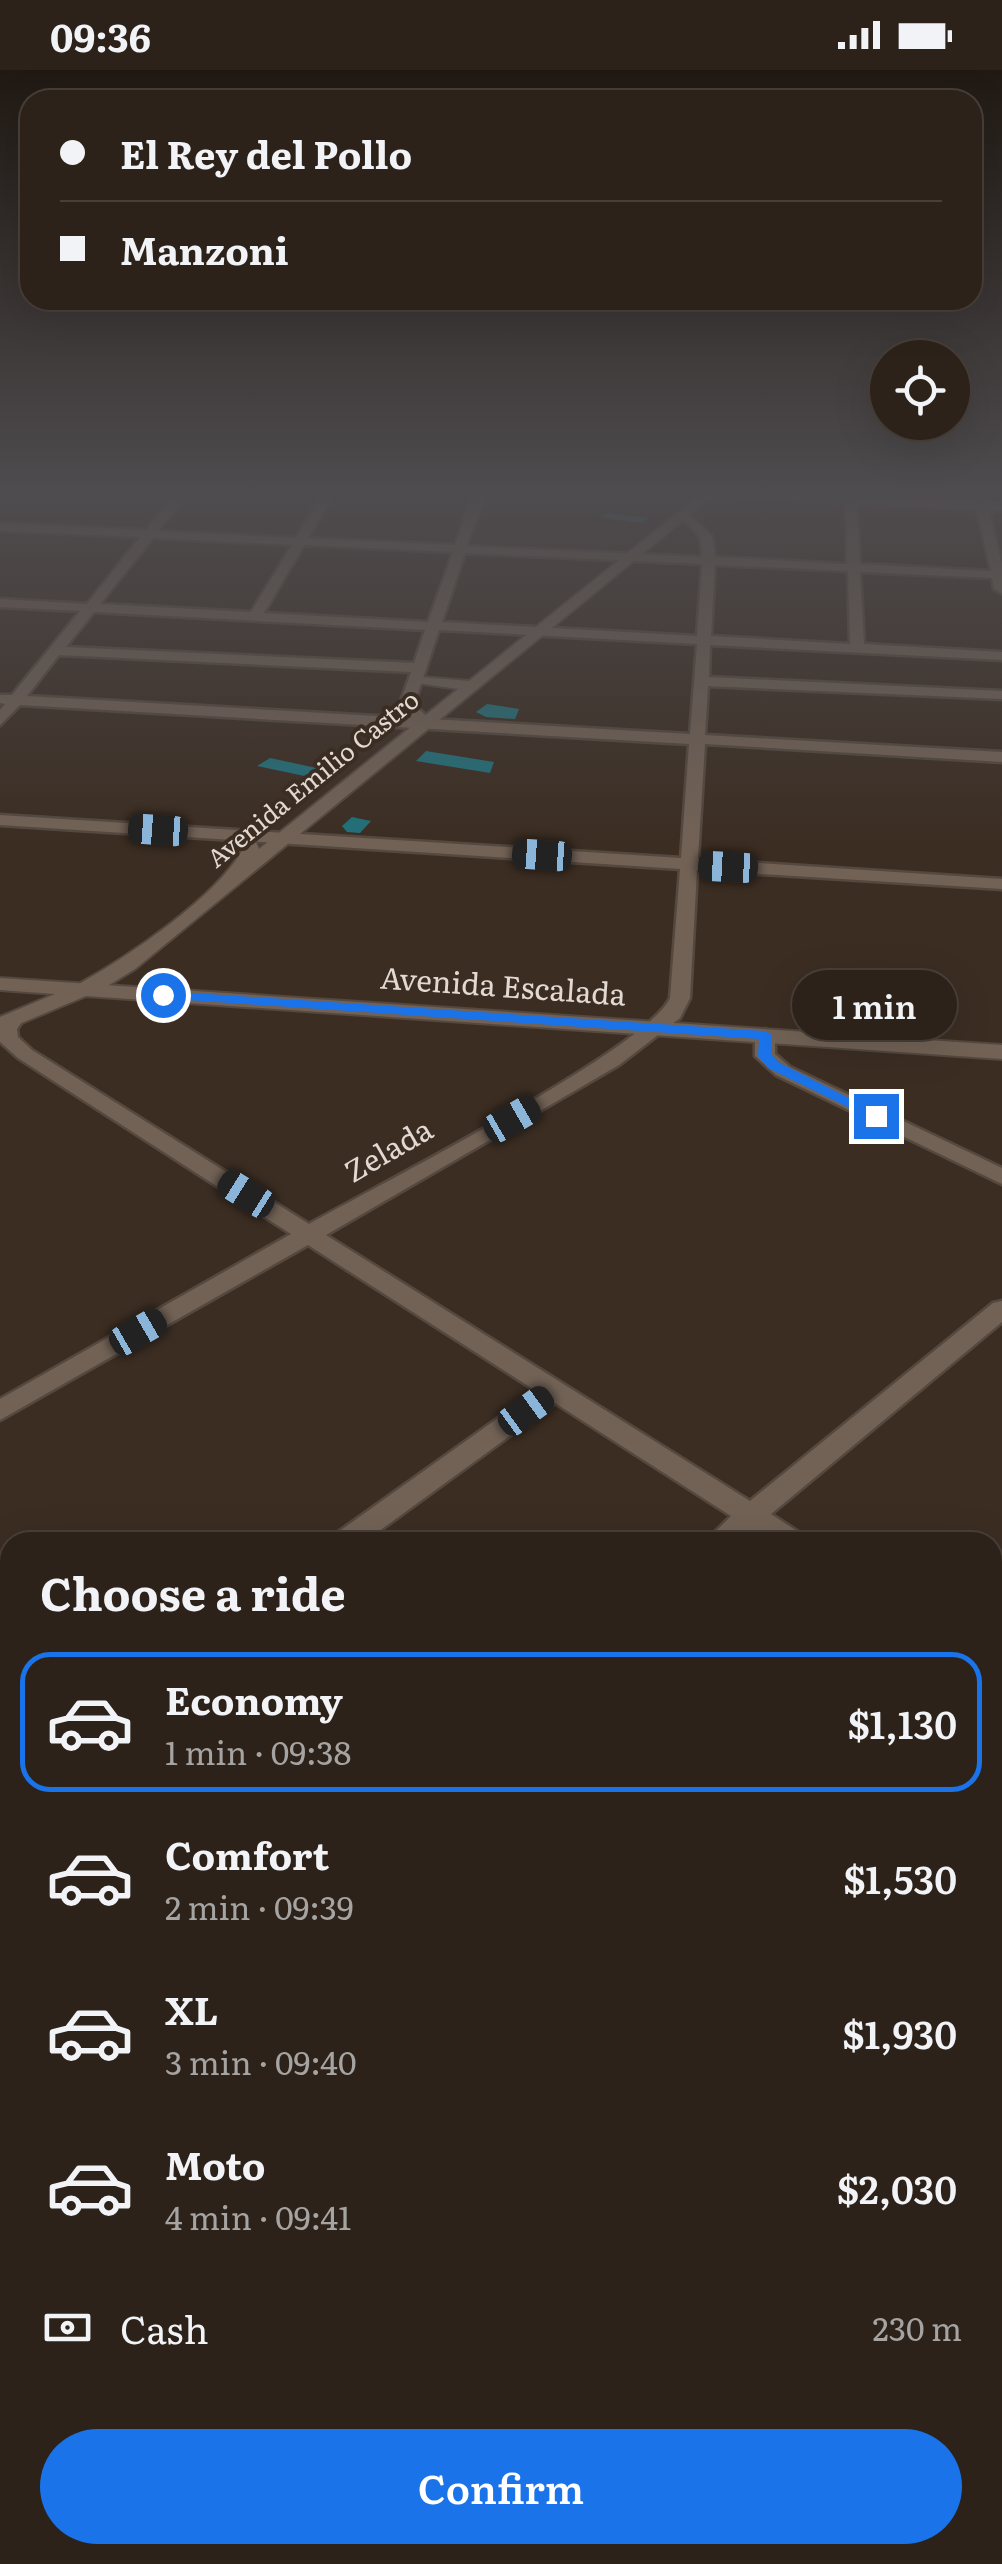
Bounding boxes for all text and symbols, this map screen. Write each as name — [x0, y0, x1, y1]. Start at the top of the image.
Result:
text: 09:36 — [50, 7, 151, 64]
text: El Rey del Pollo — [120, 124, 412, 181]
text: Manzoni — [120, 220, 289, 277]
map controls — [870, 340, 970, 440]
button: locate — [870, 340, 970, 440]
street label: Avenida Emilio Castro — [198, 680, 426, 875]
car — [127, 813, 189, 847]
car — [511, 838, 573, 872]
car — [697, 850, 759, 884]
street label: Avenida Escalada — [379, 953, 628, 1015]
callout: 1 min — [794, 971, 958, 1041]
route start — [141, 973, 186, 1018]
text: 1 min — [832, 981, 917, 1029]
car — [479, 1091, 545, 1147]
route end — [854, 1094, 899, 1139]
street label: Zelada — [335, 1105, 441, 1191]
car — [213, 1165, 279, 1223]
car — [105, 1304, 171, 1360]
car — [493, 1381, 559, 1441]
text: Choose a ride — [40, 1558, 346, 1625]
text: Economy — [165, 1670, 343, 1727]
icon: car — [45, 1677, 135, 1767]
text: $1,130 — [848, 1694, 957, 1751]
text: 1 min · 09:38 — [165, 1727, 351, 1775]
text: Comfort — [165, 1825, 329, 1882]
icon: car — [45, 1832, 135, 1922]
text: $1,530 — [843, 1849, 957, 1906]
text: 2 min · 09:39 — [165, 1882, 354, 1930]
text: XL — [165, 1980, 218, 2037]
icon: car — [45, 1987, 135, 2077]
text: $1,930 — [842, 2004, 957, 2061]
text: 3 min · 09:40 — [165, 2037, 356, 2085]
text: Moto — [165, 2135, 265, 2192]
icon: car — [45, 2142, 135, 2232]
text: $2,030 — [837, 2159, 957, 2216]
text: 4 min · 09:41 — [165, 2192, 351, 2240]
text: Cash — [120, 2299, 209, 2356]
icon: cash — [40, 2300, 95, 2355]
text: 230 m — [872, 2303, 962, 2351]
button: Confirm — [40, 2429, 962, 2544]

